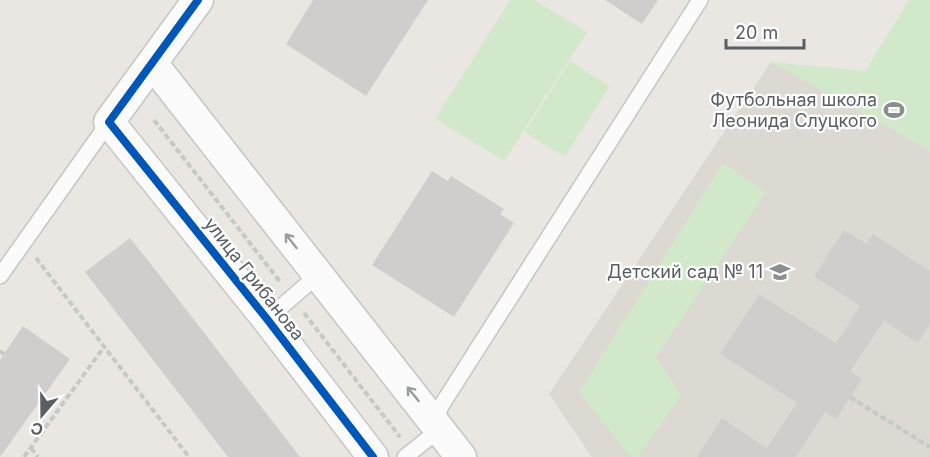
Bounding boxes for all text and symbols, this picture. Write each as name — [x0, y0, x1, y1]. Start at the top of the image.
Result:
scale bar — [726, 12, 804, 50]
text: 20 m — [735, 22, 778, 43]
place label: Футбольная школа Леонида Слуцкого — [710, 89, 877, 131]
sports icon: Футбольная школа Леонида Слуцкого — [882, 98, 906, 122]
street label: улица Грибанова — [200, 213, 309, 344]
one-way arrow — [285, 233, 298, 249]
school or university icon: Детский сад № 11 — [768, 260, 792, 284]
place label: Детский сад № 11 — [607, 261, 763, 282]
north arrow — [12, 385, 72, 445]
one-way arrow — [406, 386, 419, 402]
text: С — [28, 418, 46, 441]

